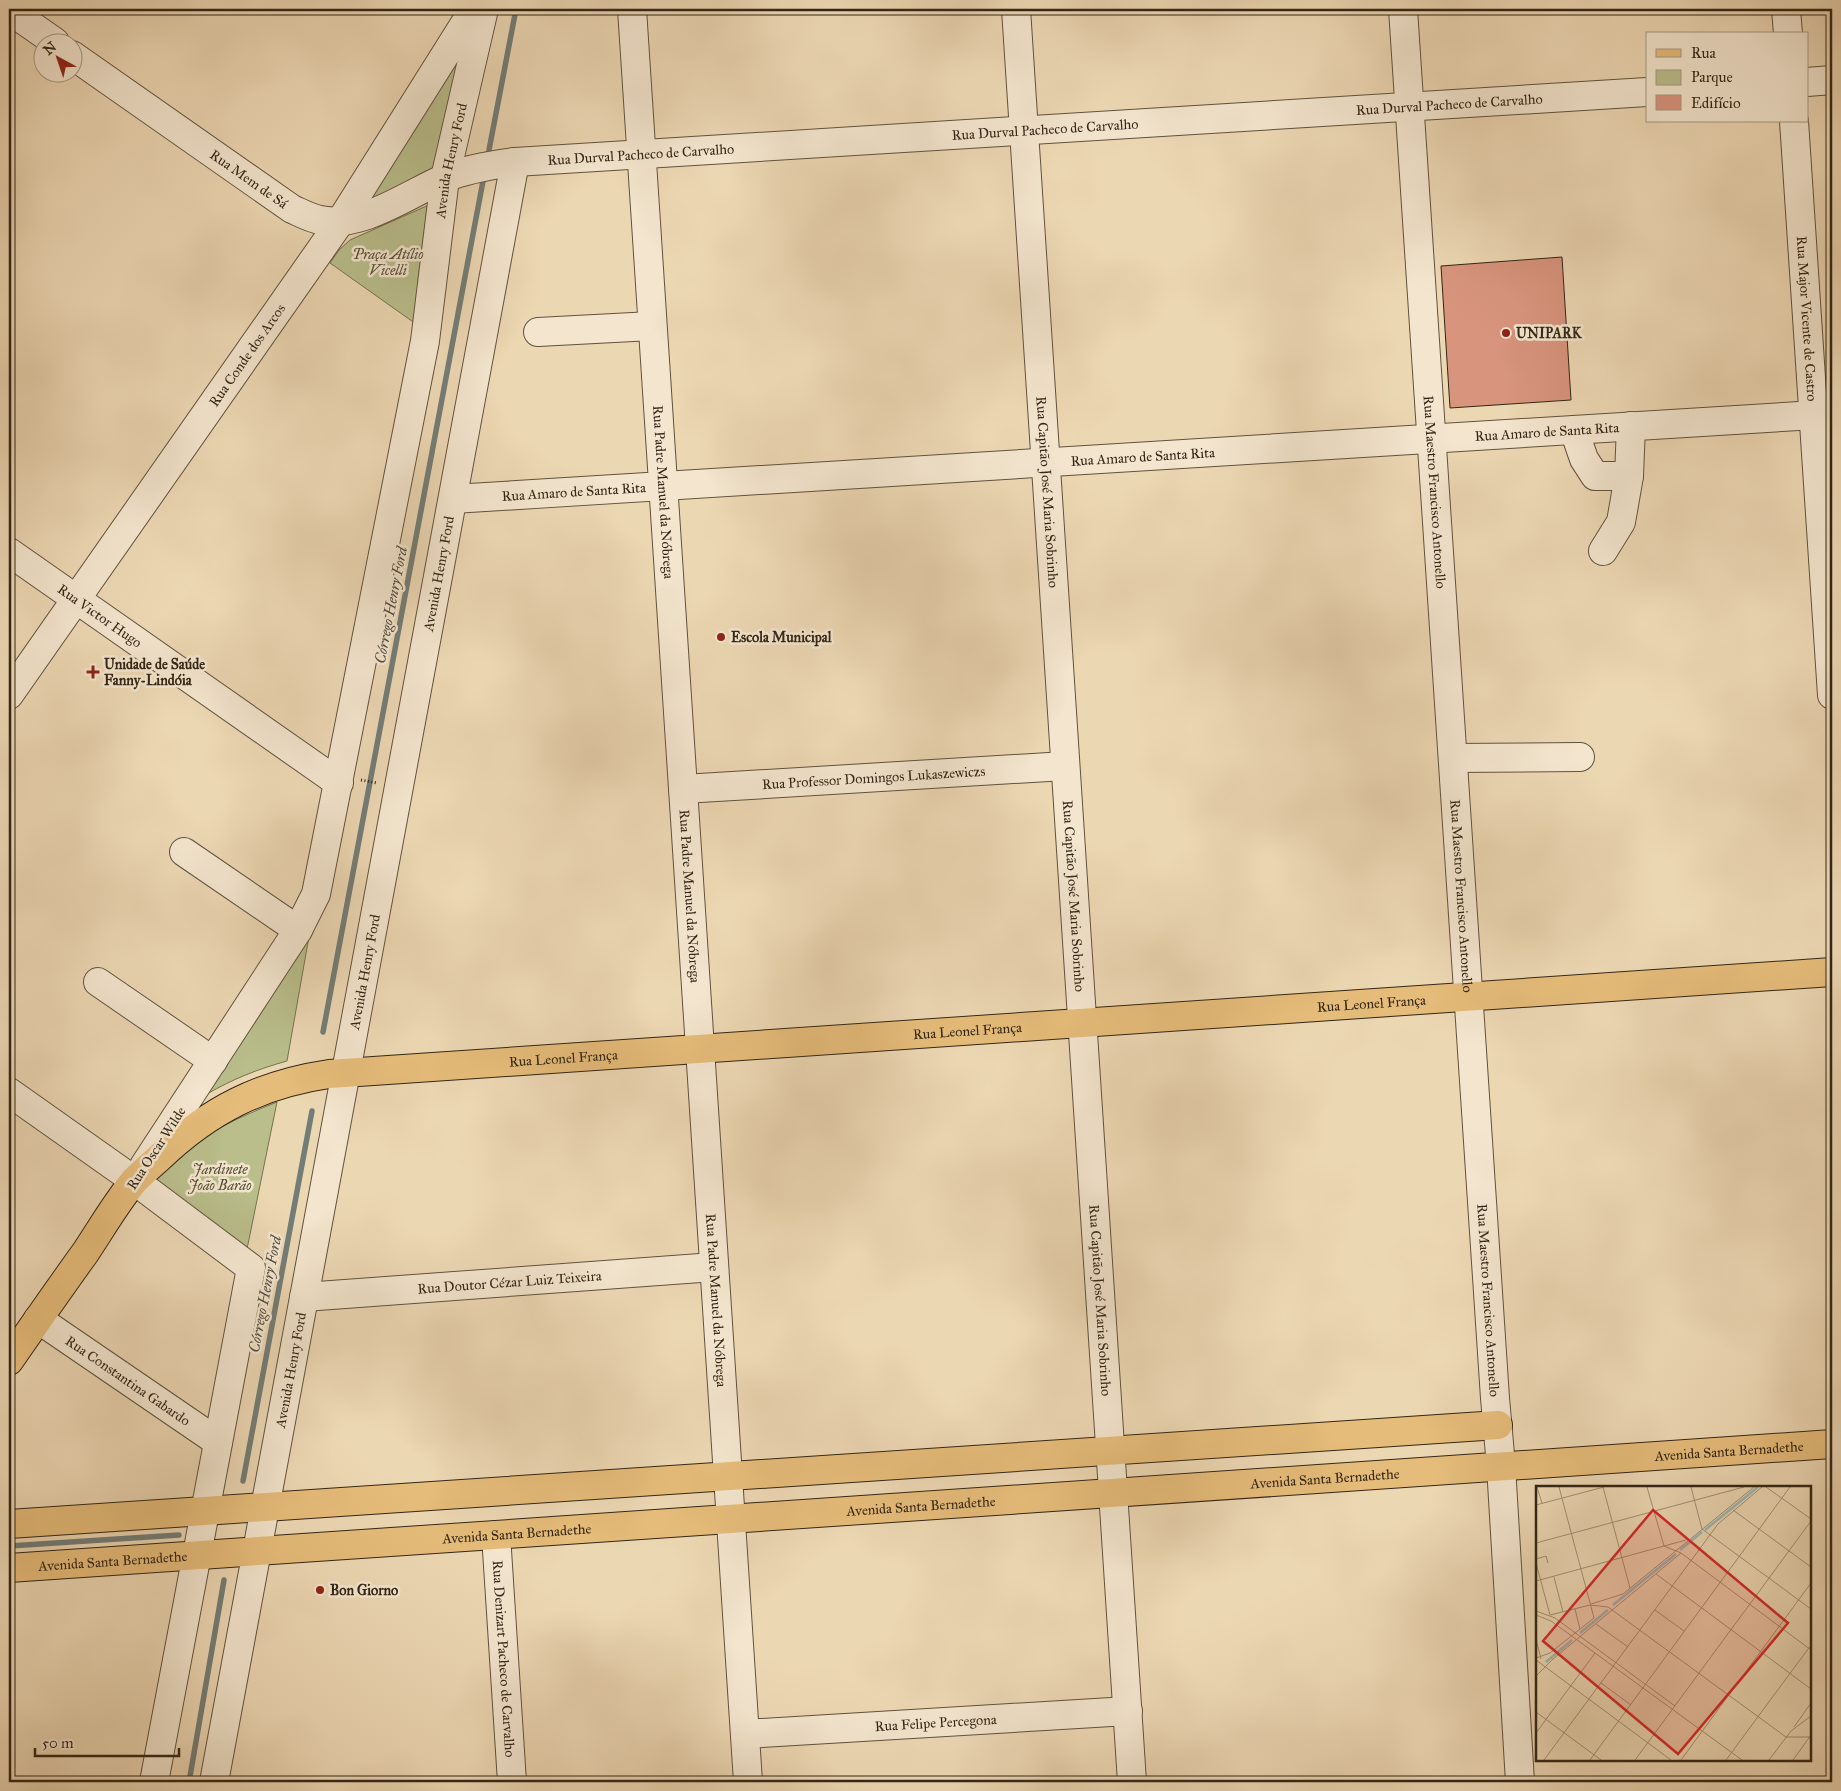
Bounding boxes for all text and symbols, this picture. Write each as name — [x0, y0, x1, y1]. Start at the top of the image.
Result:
north arrow — [32, 32, 82, 82]
legend — [1646, 32, 1808, 122]
text: N — [40, 38, 60, 59]
text: Rua — [1691, 44, 1716, 62]
text: Parque — [1691, 68, 1733, 87]
street label: Rua Durval Pacheco de Carvalho — [1355, 90, 1543, 119]
text: Edifício — [1691, 94, 1741, 112]
street label: Avenida Henry Ford — [432, 102, 471, 220]
street label: Rua Durval Pacheco de Carvalho — [951, 115, 1139, 144]
street label: Rua Durval Pacheco de Carvalho — [547, 140, 735, 169]
street label: Rua Mem de Sá — [207, 146, 291, 212]
street label: Rua Major Vicente de Castro — [1793, 235, 1821, 402]
park label: Praça Atílio Vicelli — [352, 246, 424, 279]
street label: Rua Conde dos Arcos — [206, 301, 289, 410]
place label: UNIPARK — [1516, 325, 1583, 342]
marker: UNIPARK — [1500, 327, 1512, 339]
street label: Rua Maestro Francisco Antonello — [1420, 395, 1449, 589]
street label: Rua Capitão José Maria Sobrinho — [1032, 396, 1062, 588]
street label: Rua Padre Manuel da Nóbrega — [649, 405, 677, 579]
street label: Rua Amaro de Santa Rita — [1474, 419, 1620, 445]
street label: Rua Amaro de Santa Rita — [1070, 444, 1215, 470]
street label: Rua Amaro de Santa Rita — [501, 479, 647, 505]
street label: Avenida Henry Ford — [420, 515, 458, 634]
water label: Córrego Henry Ford — [371, 544, 411, 665]
street label: Rua Victor Hugo — [54, 581, 145, 651]
place label: Escola Municipal — [731, 629, 833, 647]
marker: Escola Municipal — [715, 631, 727, 643]
place label: Unidade de Saúde Fanny-Lindóia — [104, 656, 205, 690]
marker: Unidade de Saúde Fanny-Lindóia — [86, 665, 100, 679]
street label: Rua Professor Domingos Lukaszewiczs — [761, 763, 986, 793]
street label: Rua Maestro Francisco Antonello — [1446, 799, 1476, 993]
street label: Rua Capitão José Maria Sobrinho — [1059, 800, 1088, 992]
street label: Rua Padre Manuel da Nóbrega — [675, 809, 704, 984]
street label: Avenida Henry Ford — [346, 913, 384, 1032]
street label: Rua Leonel França — [1316, 992, 1427, 1016]
street label: Rua Leonel França — [912, 1019, 1023, 1043]
street label: Rua Leonel França — [508, 1046, 618, 1071]
street label: Rua Oscar Wilde — [123, 1103, 190, 1193]
park label: Jardinete João Barão — [187, 1161, 252, 1194]
street label: Rua Maestro Francisco Antonello — [1473, 1203, 1503, 1397]
street label: Rua Capitão José Maria Sobrinho — [1085, 1204, 1115, 1397]
street label: Rua Padre Manuel da Nóbrega — [702, 1213, 730, 1388]
water label: Córrego Henry Ford — [245, 1233, 285, 1354]
street label: Rua Doutor Cézar Luiz Teixeira — [417, 1267, 602, 1298]
street label: Avenida Henry Ford — [272, 1311, 310, 1430]
street label: Rua Constantina Gabardo — [62, 1332, 193, 1430]
street label: Avenida Santa Bernadethe — [1653, 1438, 1804, 1465]
street label: Avenida Santa Bernadethe — [1249, 1465, 1400, 1493]
inset map — [1536, 1486, 1811, 1761]
street label: Avenida Santa Bernadethe — [845, 1493, 996, 1520]
street label: Avenida Santa Bernadethe — [441, 1520, 592, 1548]
street label: Avenida Santa Bernadethe — [37, 1548, 188, 1575]
street label: Rua Denizart Pacheco de Carvalho — [489, 1560, 518, 1758]
place label: Bon Giorno — [330, 1582, 398, 1599]
marker: Bon Giorno — [314, 1584, 326, 1596]
street label: Rua Felipe Percegona — [874, 1711, 997, 1735]
scale bar — [35, 1726, 179, 1758]
text: 50 m — [42, 1734, 74, 1752]

